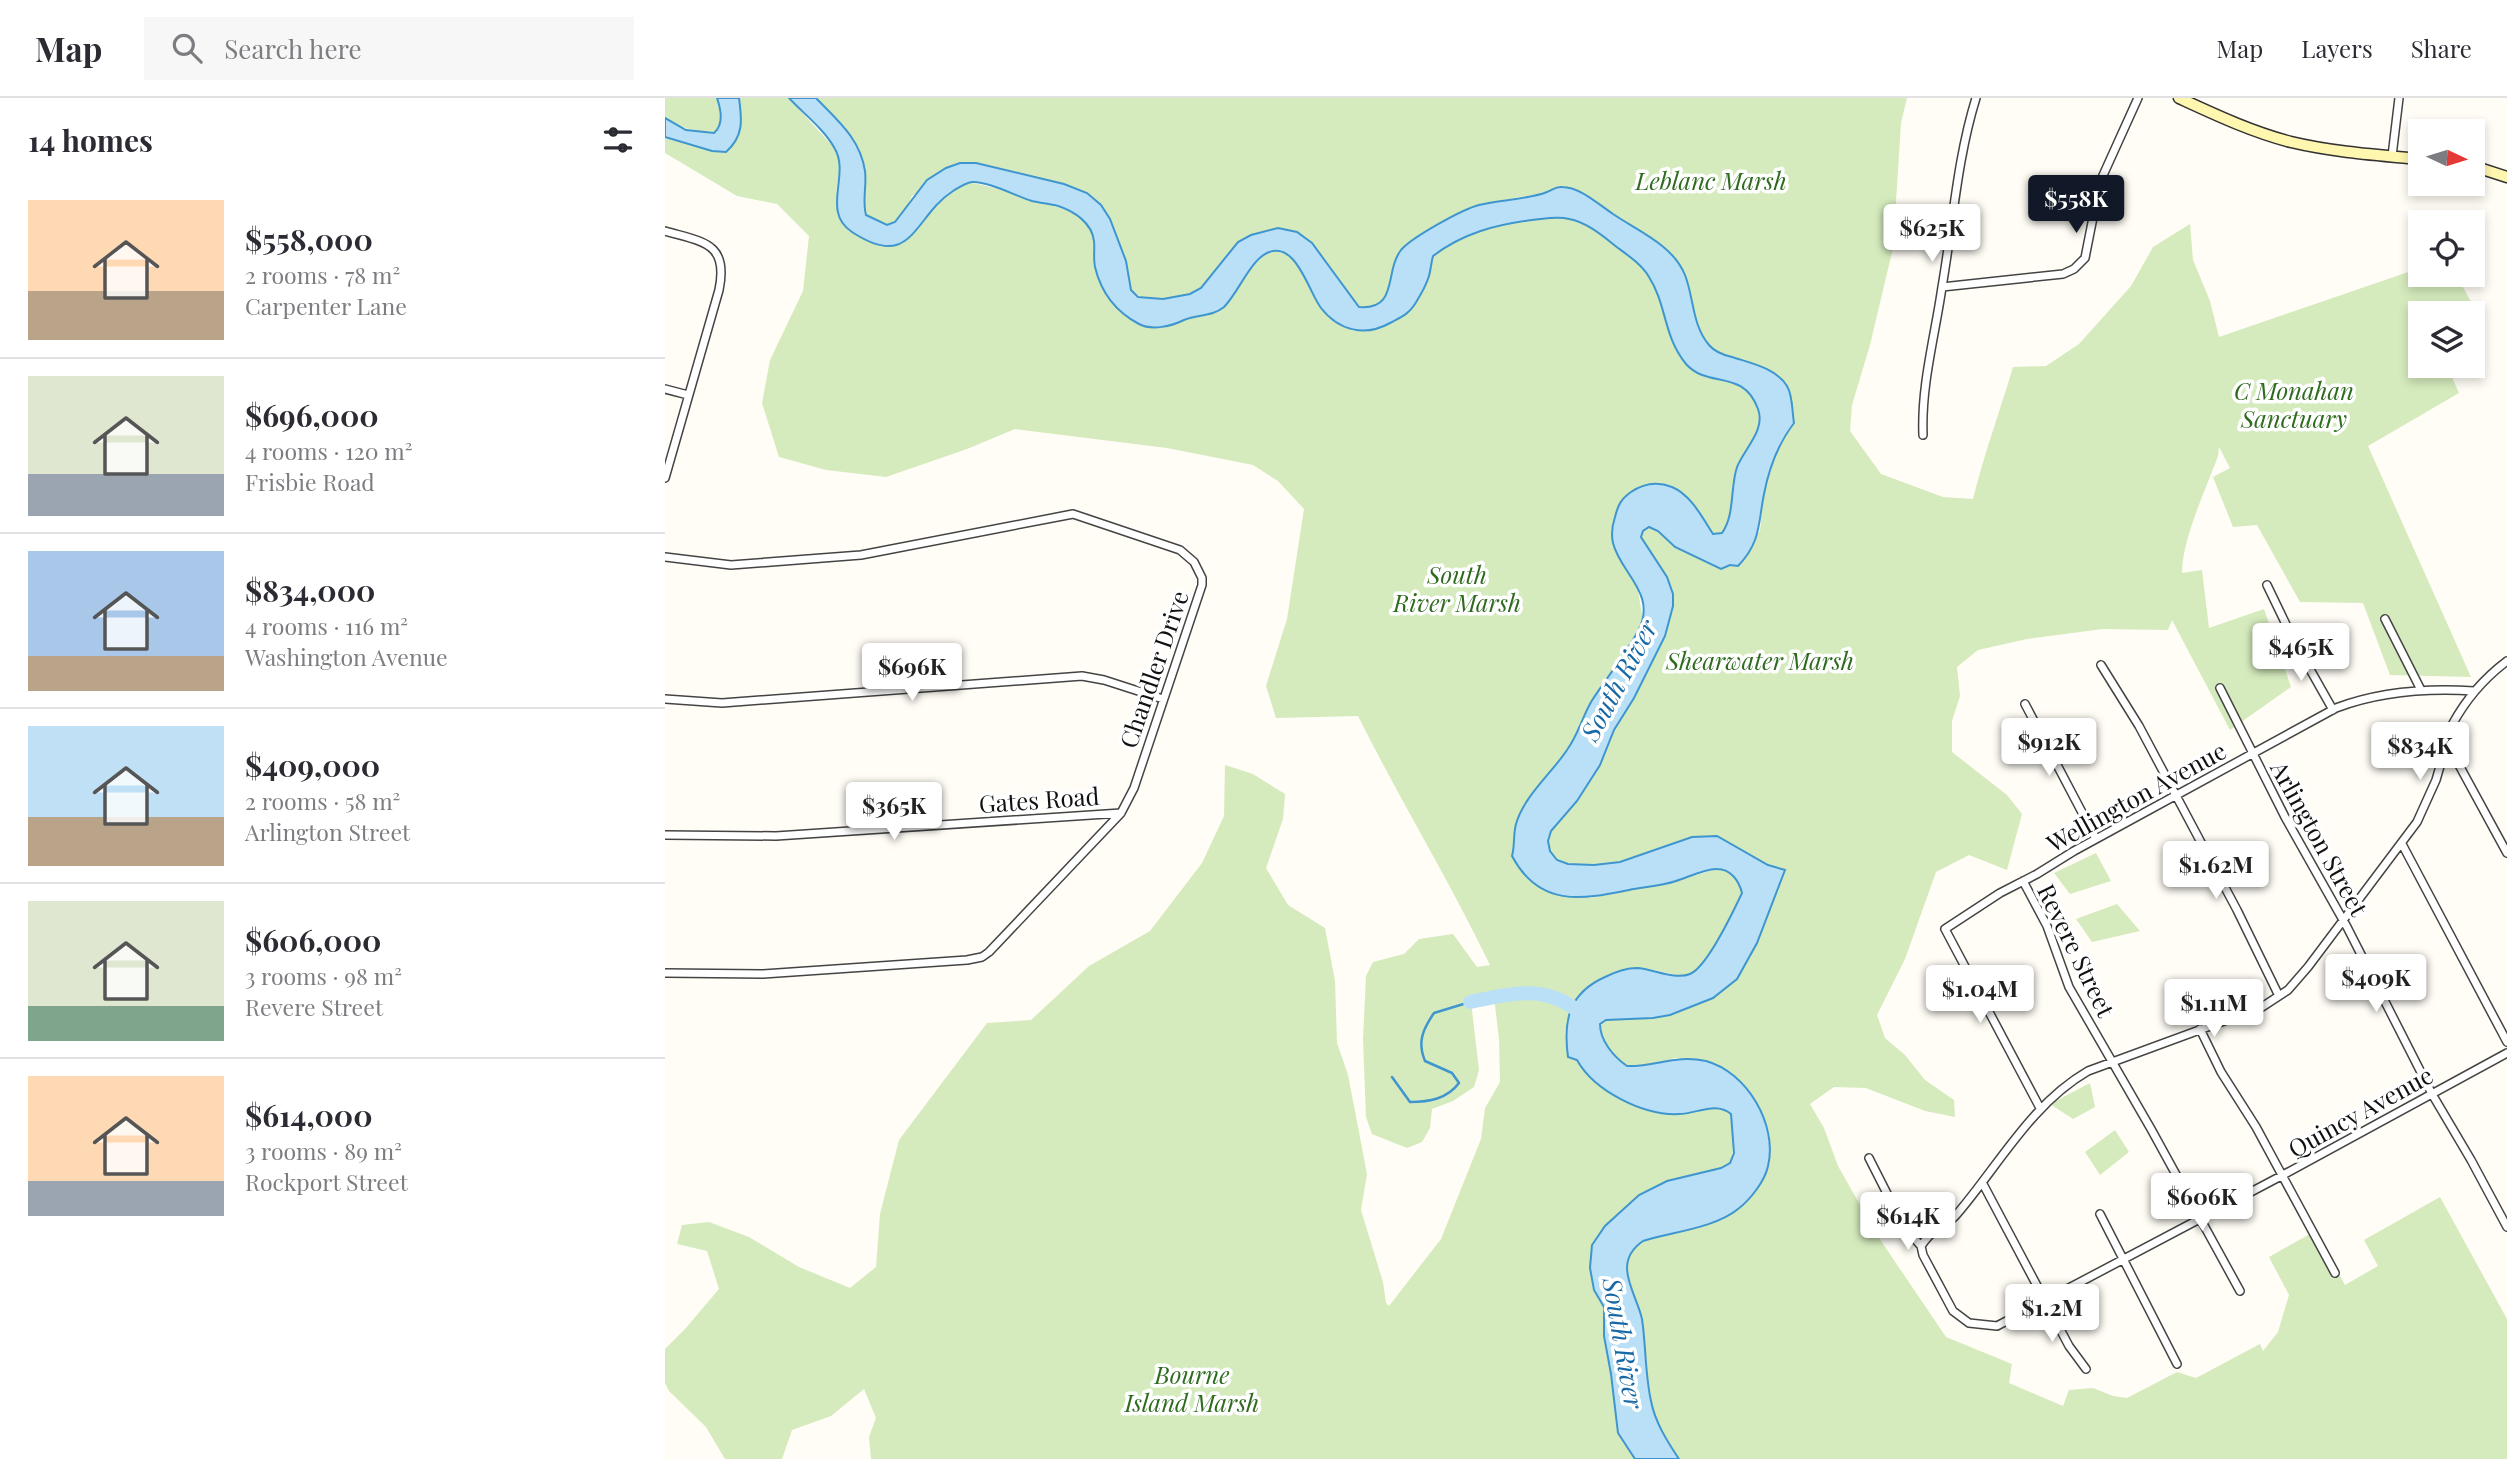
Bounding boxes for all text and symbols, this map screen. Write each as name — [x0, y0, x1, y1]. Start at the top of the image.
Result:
search box — [144, 17, 634, 80]
text: Map — [35, 26, 102, 70]
icon: search — [168, 29, 206, 67]
text: Search here — [224, 31, 362, 66]
text: Map — [2217, 32, 2263, 64]
text: Layers — [2301, 32, 2373, 64]
text: Share — [2411, 32, 2472, 64]
north arrow — [2408, 119, 2485, 196]
map controls — [2408, 119, 2485, 378]
text: 14 homes — [28, 120, 153, 160]
icon: filters — [599, 121, 637, 159]
park label: Leblanc Marsh — [1634, 164, 1787, 196]
pin: $558K — [2027, 176, 2125, 235]
text: $558K — [2044, 182, 2108, 213]
pin: $625K — [1883, 204, 1981, 264]
button: locate — [2408, 210, 2485, 287]
text: $625K — [1899, 211, 1965, 242]
text: $558,000 — [245, 219, 373, 259]
icon: home — [84, 228, 168, 312]
text: 2 rooms · 78 m² — [245, 259, 400, 290]
text: Carpenter Lane — [245, 290, 407, 321]
button: layers — [2408, 301, 2485, 378]
park label: C Monahan Sanctuary — [2234, 374, 2354, 434]
text: $696,000 — [245, 395, 379, 435]
icon: home — [84, 404, 168, 488]
text: 4 rooms · 120 m² — [245, 435, 413, 466]
text: Frisbie Road — [245, 466, 375, 497]
park label: South River Marsh — [1392, 558, 1521, 618]
text: $834,000 — [245, 570, 375, 610]
icon: home — [84, 579, 168, 663]
street label: Chandler Drive — [1111, 586, 1195, 752]
text: 4 rooms · 116 m² — [245, 610, 408, 641]
water label: South River — [1571, 613, 1665, 748]
pin: $465K — [2252, 624, 2350, 683]
text: $465K — [2268, 630, 2334, 661]
text: Washington Avenue — [245, 641, 448, 672]
pin: $696K — [863, 644, 961, 703]
park label: Shearwater Marsh — [1665, 644, 1854, 676]
text: $696K — [878, 650, 946, 681]
pin: $912K — [2000, 718, 2098, 778]
pin: $834K — [2371, 722, 2469, 782]
text: $912K — [2017, 725, 2081, 756]
text: $834K — [2387, 729, 2453, 760]
street label: Wellington Avenue — [2040, 734, 2231, 859]
text: $409,000 — [245, 745, 380, 785]
icon: home — [84, 754, 168, 838]
street label: Arlington Street — [2264, 754, 2376, 922]
street label: Gates Road — [978, 779, 1100, 819]
pin: $365K — [845, 782, 943, 842]
text: 2 rooms · 58 m² — [245, 785, 400, 816]
text: $365K — [862, 789, 926, 820]
text: Arlington Street — [245, 816, 410, 847]
pin: $1.62M — [2159, 842, 2273, 901]
text: $1.62M — [2179, 848, 2253, 879]
street label: Revere Street — [2031, 878, 2123, 1022]
text: $606,000 — [245, 920, 381, 960]
icon: home — [84, 929, 168, 1013]
pin: $409K — [2327, 954, 2425, 1014]
text: 3 rooms · 98 m² — [245, 960, 402, 991]
text: $409K — [2341, 961, 2411, 992]
pin: $1.04M — [1923, 965, 2037, 1025]
text: $1.04M — [1942, 972, 2018, 1003]
pin: $1.11M — [2157, 979, 2271, 1039]
text: $1.11M — [2180, 986, 2248, 1017]
text: Revere Street — [245, 991, 383, 1022]
street label: Quincy Avenue — [2282, 1058, 2438, 1164]
text: $614,000 — [245, 1095, 373, 1135]
icon: home — [84, 1104, 168, 1188]
text: 3 rooms · 89 m² — [245, 1135, 402, 1166]
text: Rockport Street — [245, 1166, 408, 1197]
pin: $606K — [2153, 1174, 2251, 1233]
text: $606K — [2167, 1180, 2237, 1211]
pin: $614K — [1859, 1192, 1957, 1252]
text: $614K — [1876, 1199, 1940, 1230]
water label: South River — [1595, 1274, 1653, 1412]
pin: $1.2M — [2003, 1284, 2101, 1344]
text: $1.2M — [2021, 1291, 2083, 1322]
park label: Bourne Island Marsh — [1124, 1358, 1259, 1418]

